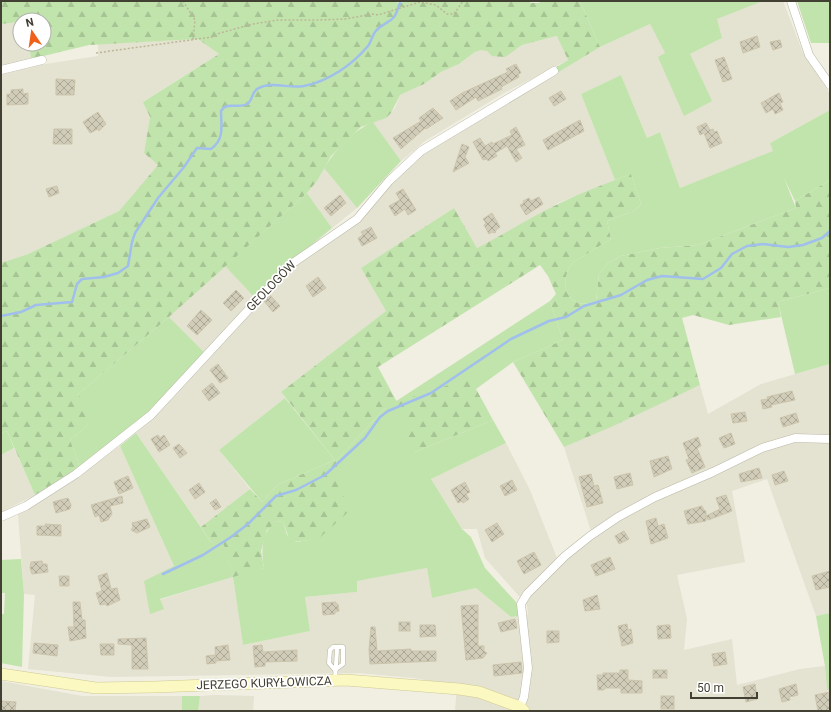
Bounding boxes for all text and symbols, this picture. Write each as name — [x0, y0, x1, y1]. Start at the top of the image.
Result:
north arrow — [12, 12, 52, 52]
text: N — [25, 15, 35, 30]
street label: GEOLOGÓW — [243, 257, 299, 314]
street label: JERZEGO KURYŁOWICZA — [196, 674, 332, 692]
scale bar — [691, 674, 757, 700]
text: 50 m — [697, 681, 724, 695]

